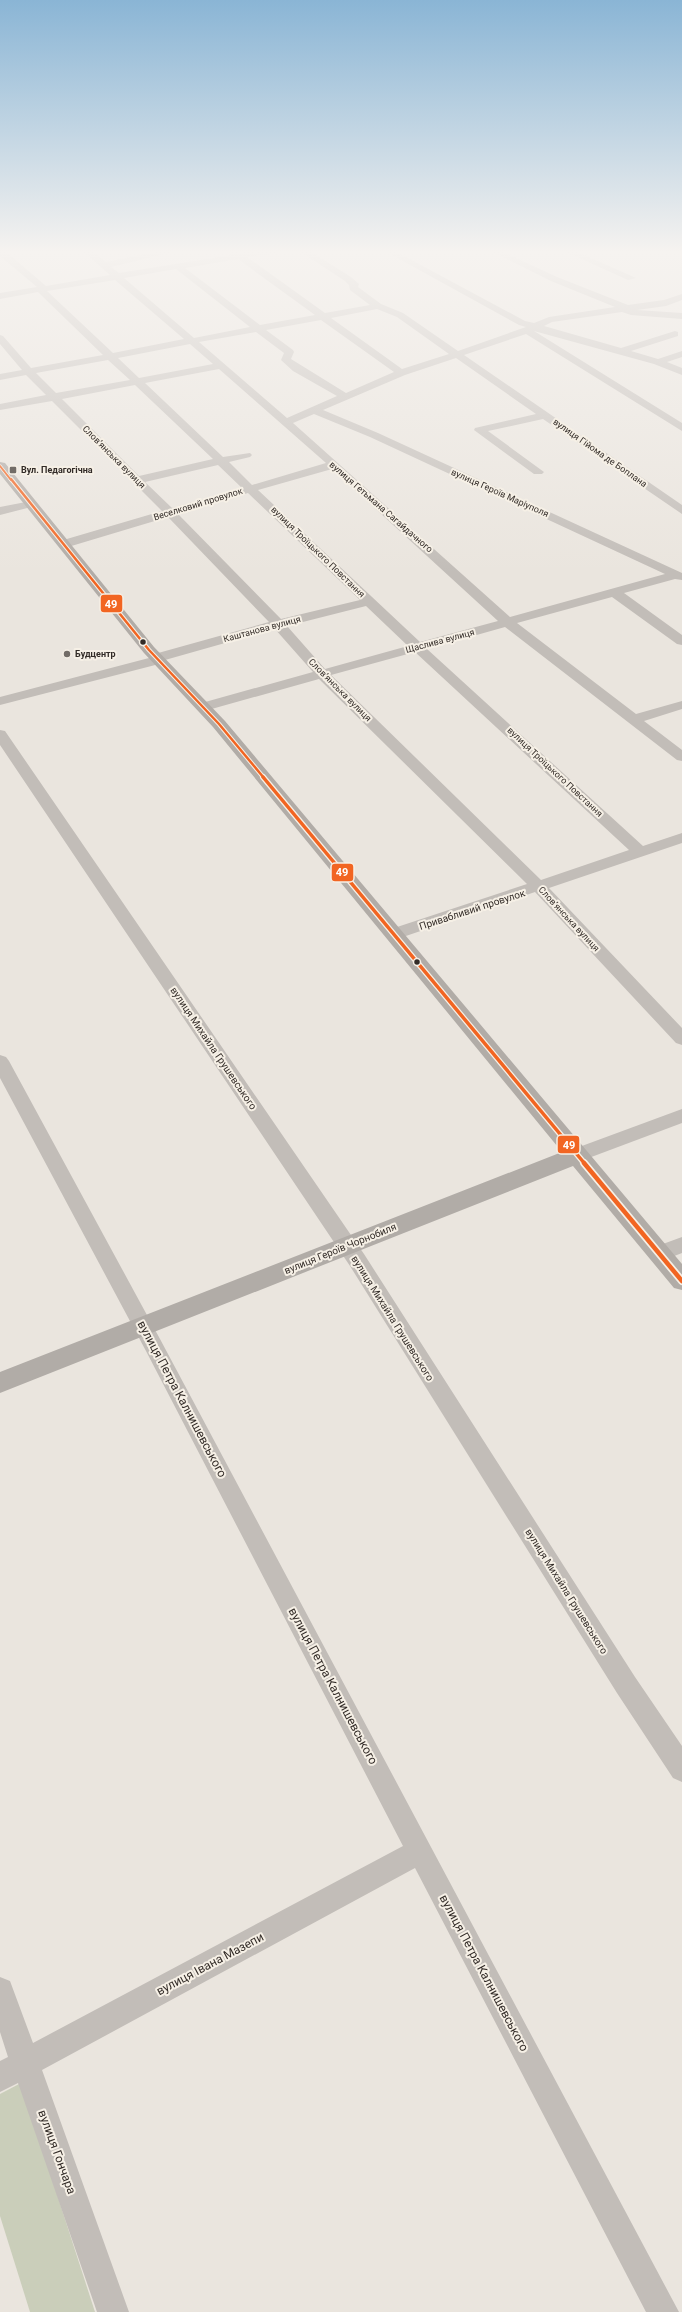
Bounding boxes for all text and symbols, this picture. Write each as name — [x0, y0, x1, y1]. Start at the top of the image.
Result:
street label: вулиця Гійома де Боплана — [551, 417, 649, 489]
street label: Словʼянська вулиця — [81, 424, 148, 491]
street label: вулиця Гетьмана Сагайдачного — [327, 460, 435, 554]
marker: Вул. Педагогічна — [8, 465, 18, 475]
place label: Вул. Педагогічна — [21, 465, 93, 475]
street label: вулиця Героїв Маріуполя — [450, 467, 550, 519]
street label: Веселковий провулок — [152, 486, 244, 522]
street label: вулиця Троїцького Повстання — [269, 505, 367, 600]
line badge: 49 — [100, 594, 123, 613]
text: 49 — [105, 598, 117, 611]
street label: Каштанова вулиця — [222, 614, 302, 644]
street label: Щаслива вулиця — [404, 627, 476, 655]
unlabelled marker — [138, 637, 148, 647]
marker: Будцентр — [62, 649, 72, 659]
place label: Будцентр — [75, 649, 116, 659]
street label: Словʼянська вулиця — [307, 657, 374, 724]
street label: вулиця Троїцького Повстання — [505, 725, 605, 819]
line badge: 49 — [331, 863, 354, 882]
text: 49 — [336, 866, 348, 879]
street label: Словʼянська вулиця — [536, 885, 602, 953]
street label: Привабливий провулок — [418, 887, 527, 932]
unlabelled marker — [412, 957, 422, 967]
street label: вулиця Михайла Грушевського — [168, 985, 259, 1112]
line badge: 49 — [557, 1135, 580, 1154]
text: 49 — [563, 1139, 575, 1152]
street label: вулиця Героїв Чорнобиля — [283, 1221, 398, 1276]
street label: вулиця Михайла Грушевського — [349, 1254, 436, 1383]
street label: вулиця Петра Калнишевського — [135, 1318, 229, 1480]
street label: вулиця Михайла Грушевського — [523, 1527, 610, 1656]
street label: вулиця Петра Калнишевського — [286, 1605, 380, 1767]
street label: вулиця Петра Калнишевського — [437, 1892, 531, 2054]
street label: вулиця Івана Мазепи — [154, 1930, 266, 1998]
street label: вулиця Гончара — [35, 2108, 79, 2196]

